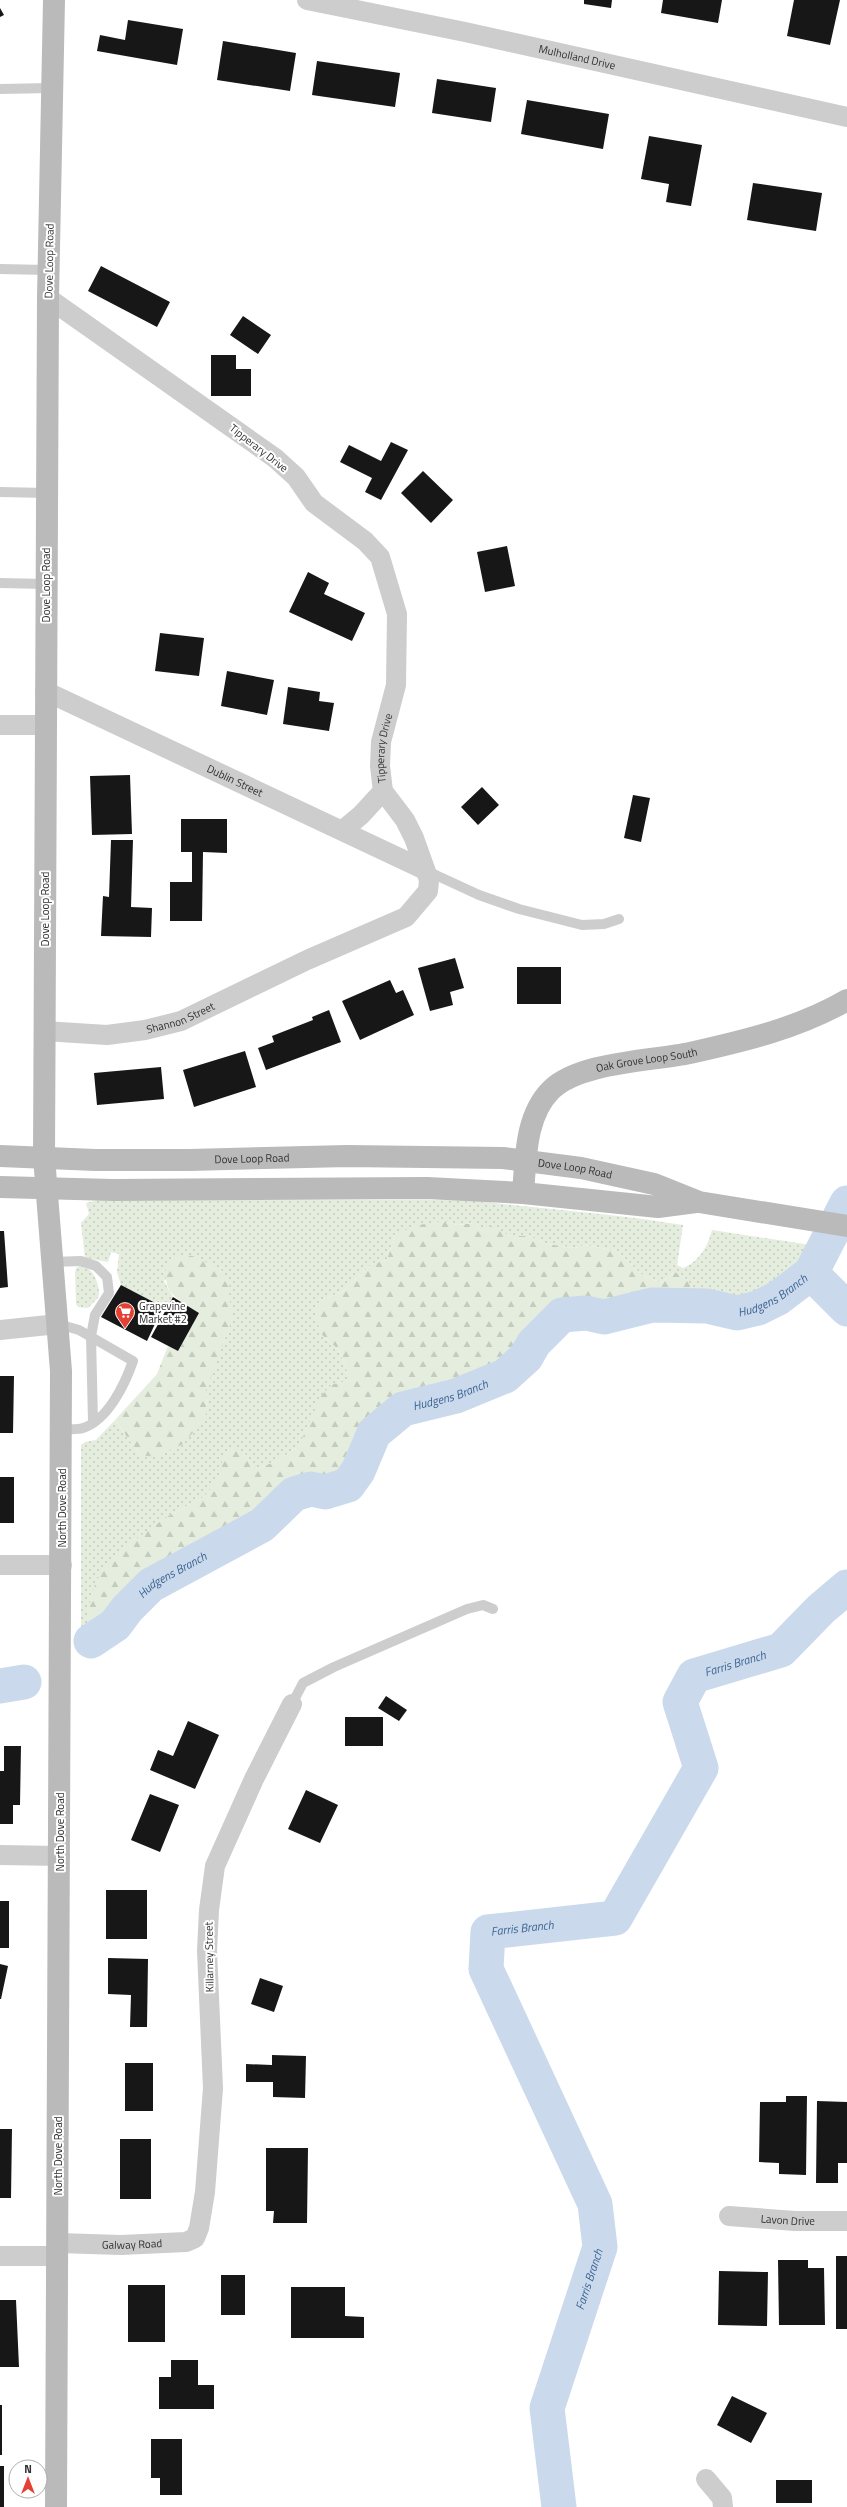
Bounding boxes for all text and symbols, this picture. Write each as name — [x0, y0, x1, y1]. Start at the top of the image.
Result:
street label: Mulholland Drive — [537, 41, 617, 73]
street label: Dove Loop Road — [40, 223, 58, 299]
street label: Tipperary Drive — [226, 420, 292, 476]
street label: Dove Loop Road — [38, 547, 54, 622]
street label: Tipperary Drive — [372, 711, 396, 784]
street label: Dublin Street — [204, 760, 266, 801]
street label: Dove Loop Road — [37, 871, 53, 946]
street label: Shannon Street — [145, 998, 217, 1037]
street label: Oak Grove Loop South — [594, 1044, 699, 1076]
street label: Dove Loop Road — [214, 1149, 290, 1167]
street label: Dove Loop Road — [537, 1155, 614, 1183]
water label: Hudgens Branch — [736, 1268, 812, 1322]
place label: Grapevine Market #2 — [139, 1298, 187, 1327]
supermarket icon: Grapevine Market #2 — [114, 1301, 136, 1329]
water label: Hudgens Branch — [411, 1374, 492, 1415]
street label: North Dove Road — [54, 1468, 70, 1547]
water label: Hudgens Branch — [133, 1546, 211, 1602]
water label: Farris Branch — [702, 1645, 769, 1681]
street label: North Dove Road — [52, 1792, 68, 1871]
water label: Farris Branch — [490, 1915, 555, 1941]
street label: Killarney Street — [200, 1921, 218, 1992]
street label: North Dove Road — [50, 2116, 66, 2195]
street label: Lavon Drive — [760, 2210, 815, 2229]
street label: Galway Road — [102, 2235, 163, 2253]
water label: Farris Branch — [570, 2246, 608, 2312]
north arrow — [8, 2459, 48, 2499]
text: N — [24, 2461, 32, 2477]

